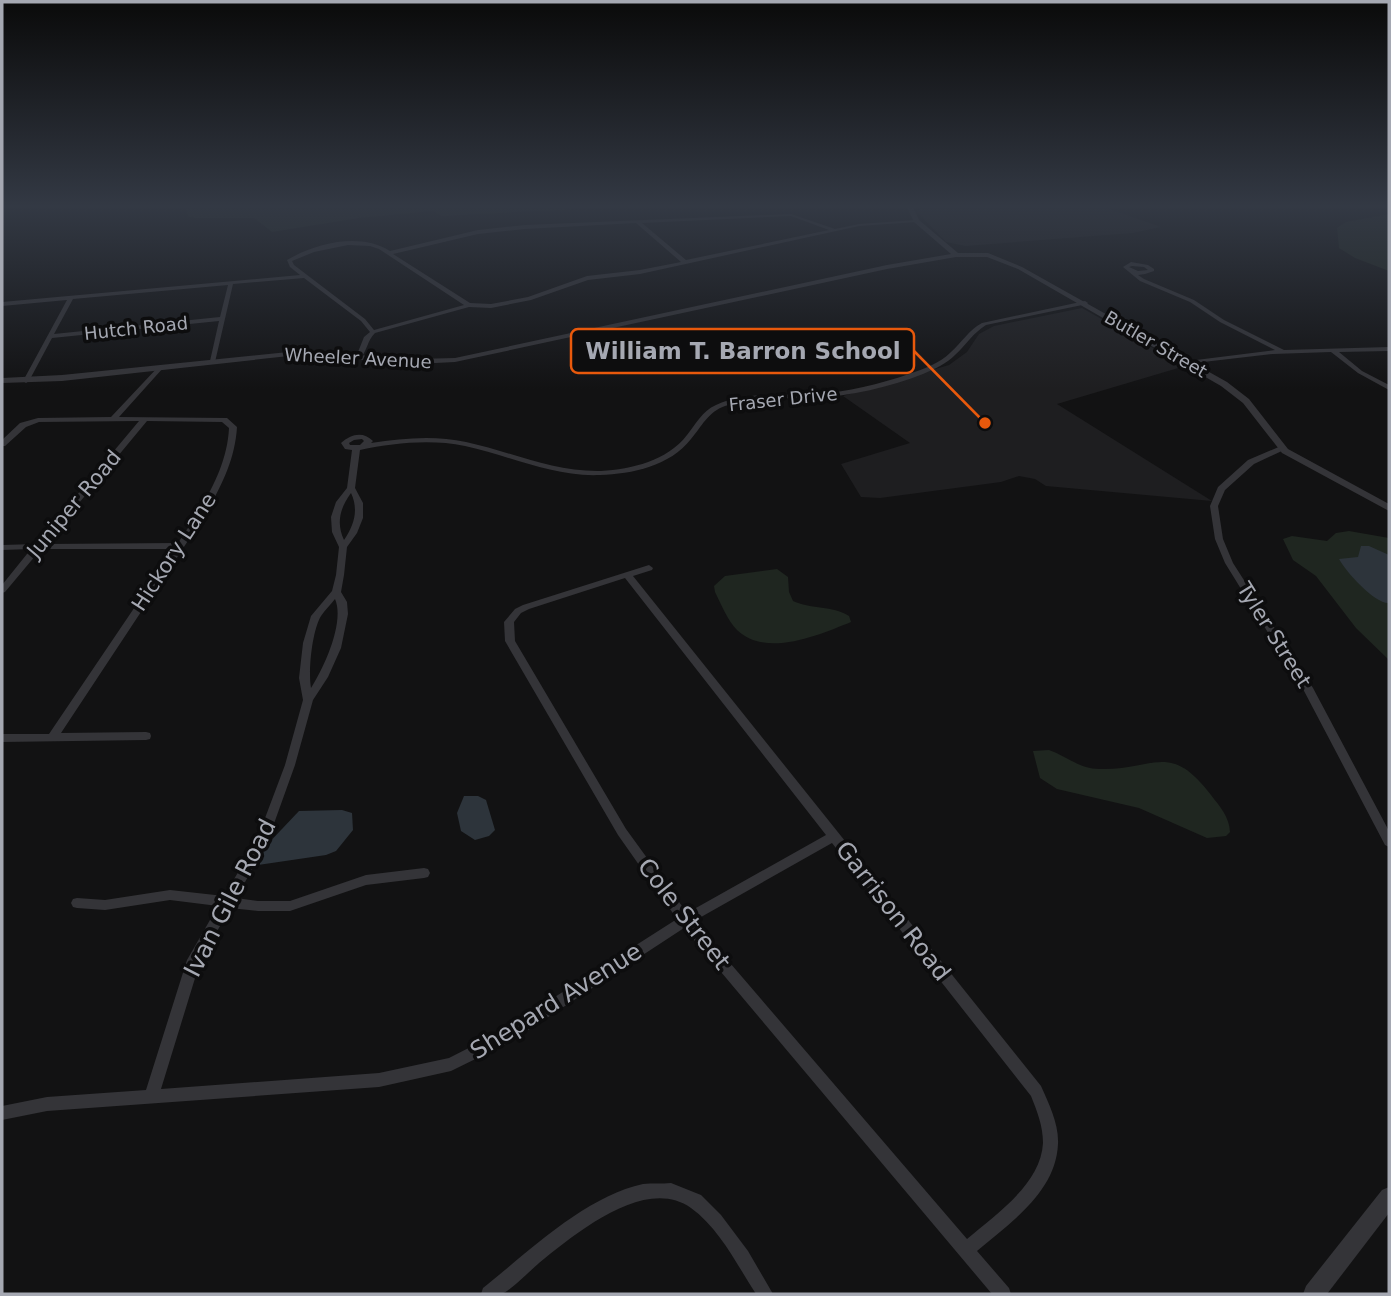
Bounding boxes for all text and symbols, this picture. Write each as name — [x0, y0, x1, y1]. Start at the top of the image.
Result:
street label: Butler Street — [1101, 306, 1211, 382]
street label: Hutch Road — [83, 312, 189, 344]
callout: William T. Barron School — [571, 329, 914, 373]
text: William T. Barron School — [585, 338, 901, 364]
street label: Wheeler Avenue — [284, 344, 432, 372]
street label: Fraser Drive — [728, 383, 838, 415]
street label: Juniper Road — [21, 445, 126, 564]
street label: Hickory Lane — [127, 488, 221, 616]
street label: Tyler Street — [1232, 577, 1316, 692]
street label: Ivan Gile Road — [178, 814, 282, 982]
street label: Garrison Road — [830, 836, 956, 986]
street label: Cole Street — [632, 853, 736, 975]
street label: Shepard Avenue — [465, 937, 647, 1065]

